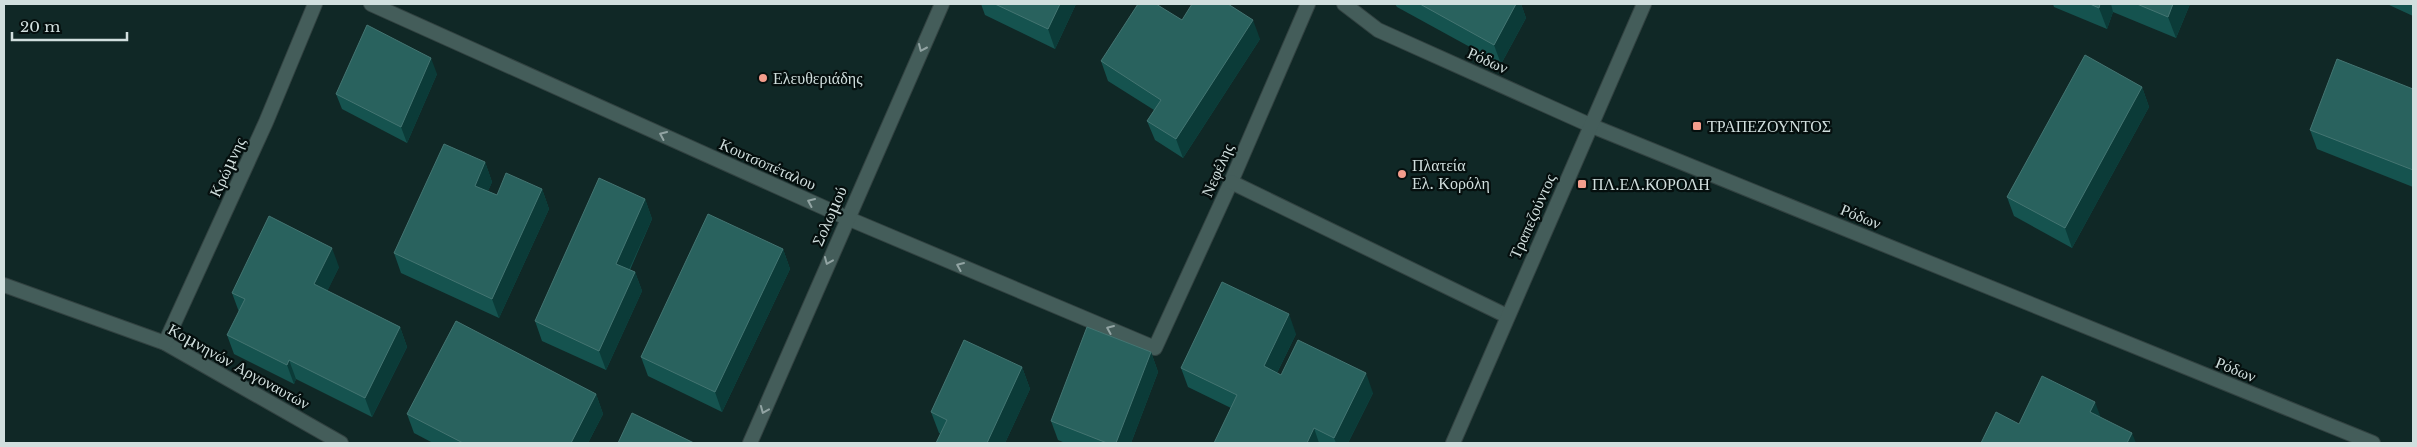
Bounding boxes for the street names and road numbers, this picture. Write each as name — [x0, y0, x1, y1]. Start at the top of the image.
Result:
street label: Ρόδων — [1465, 42, 1511, 78]
street label: Κρώμνης — [205, 133, 250, 200]
street label: Κουτσοπέταλου — [717, 134, 820, 194]
street label: Νεφέλης — [1196, 139, 1238, 200]
street label: Τραπεζούντος — [1504, 170, 1560, 262]
street label: Σολωμού — [807, 183, 851, 249]
street label: Ρόδων — [1838, 199, 1884, 233]
street label: Κομνηνών Αργοναυτών — [165, 319, 313, 413]
street label: Ρόδων — [2213, 352, 2259, 386]

